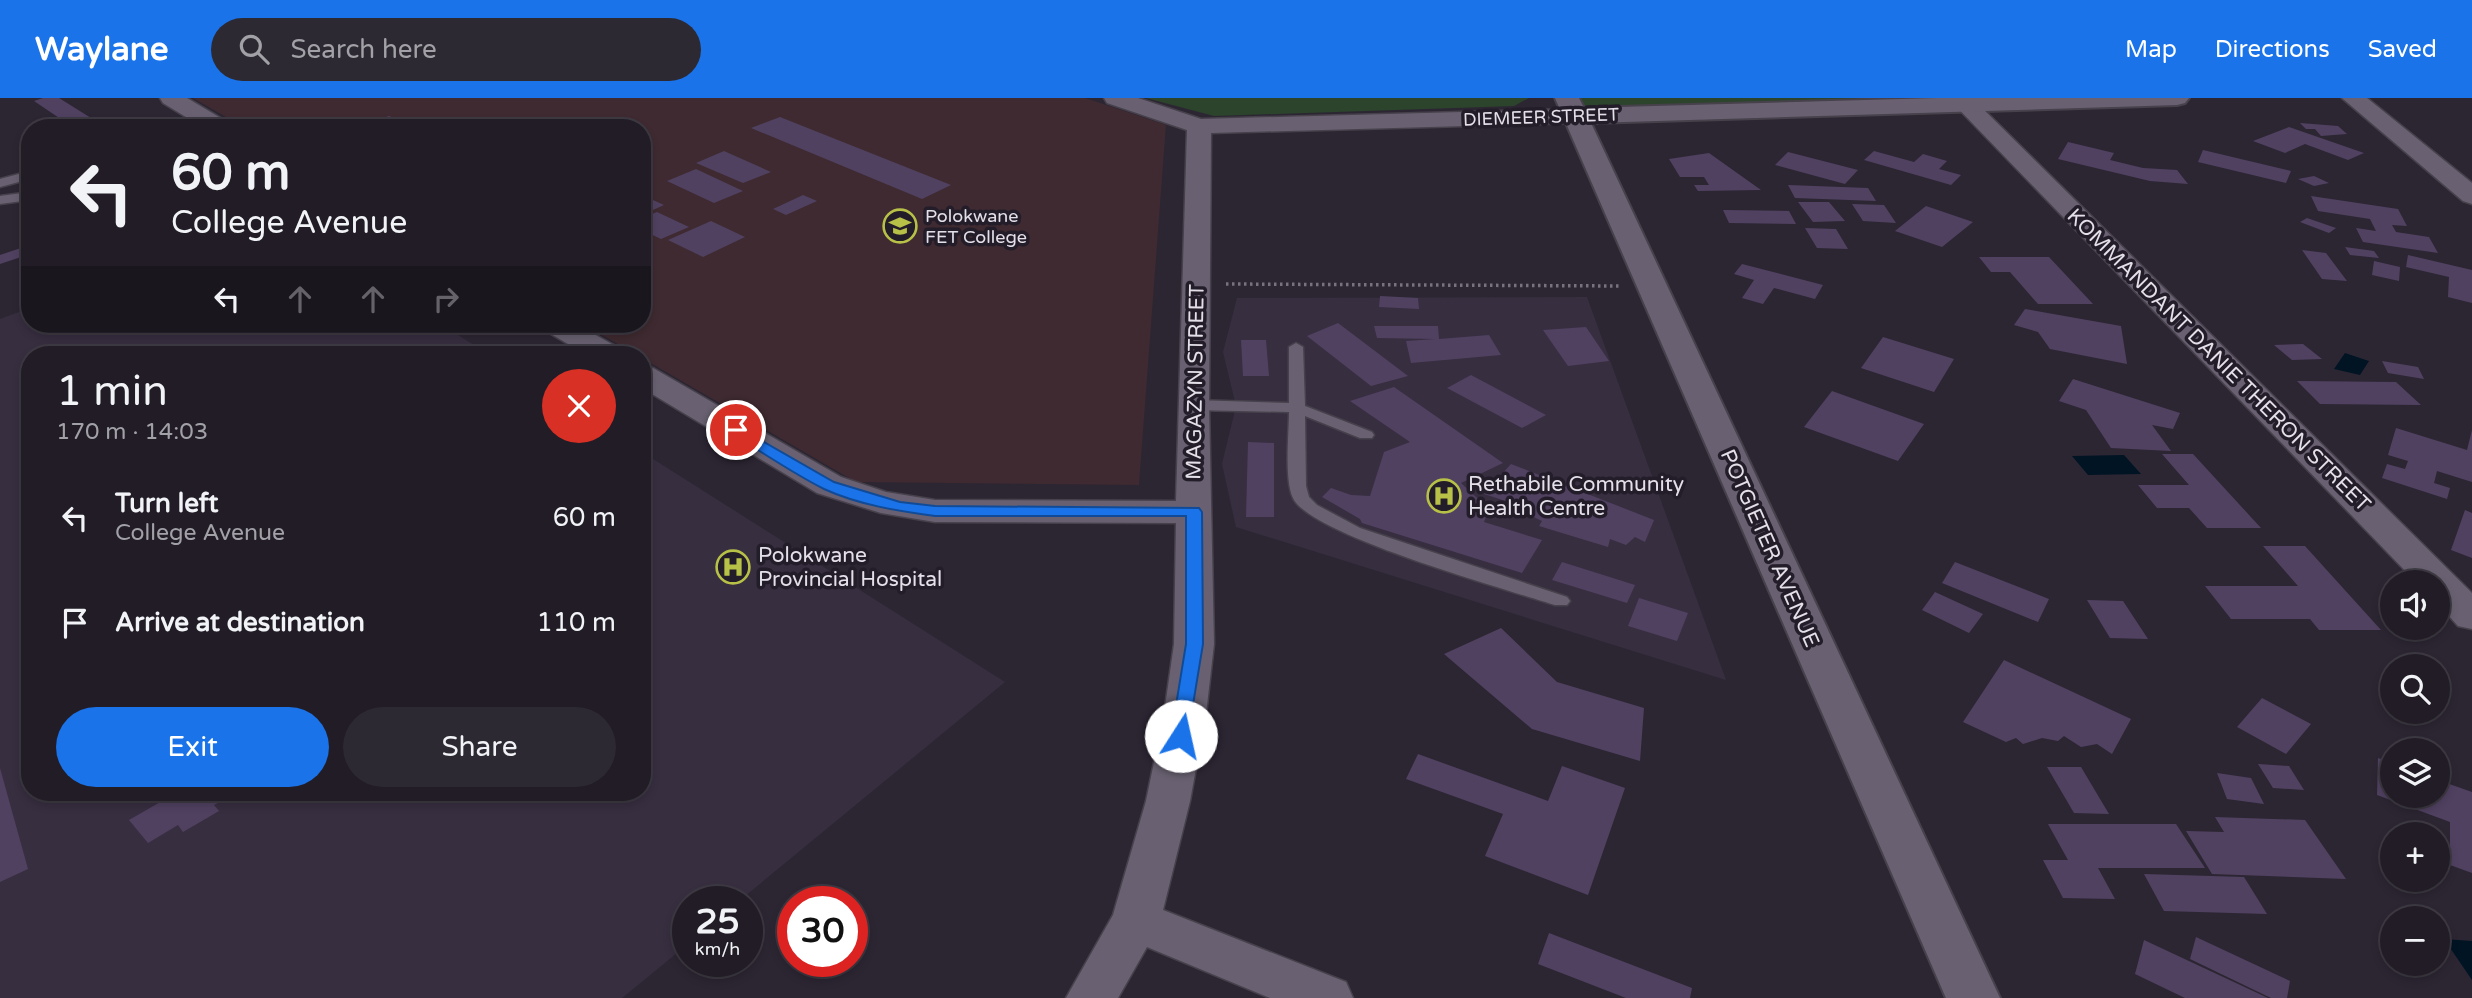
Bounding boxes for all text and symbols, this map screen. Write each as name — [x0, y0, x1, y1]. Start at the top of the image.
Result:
search box — [211, 18, 701, 81]
text: Waylane — [35, 30, 169, 69]
icon: search — [235, 30, 273, 68]
text: Search here — [291, 34, 437, 65]
text: Map — [2125, 35, 2177, 64]
text: Directions — [2215, 35, 2330, 64]
text: Saved — [2368, 35, 2437, 64]
street label: DIEMEER STREET — [1463, 103, 1619, 131]
text: 60 m — [171, 144, 290, 203]
icon: left — [56, 147, 147, 238]
text: College Avenue — [171, 204, 407, 242]
street label: KOMMANDANT DANIE THERON STREET — [2062, 204, 2376, 517]
place label: Polokwane FET College — [925, 205, 1027, 248]
school or university icon: Polokwane FET College — [881, 207, 919, 245]
icon: left — [208, 280, 246, 318]
icon: ahead — [281, 280, 319, 318]
icon: ahead — [354, 280, 392, 318]
icon: right — [427, 280, 465, 318]
street label: MAGAZYN STREET — [1181, 284, 1210, 480]
text: 1 min — [56, 366, 168, 417]
button: close — [542, 369, 616, 443]
pin — [706, 400, 766, 460]
icon: arrive — [717, 411, 755, 449]
text: 170 m · 14:03 — [56, 418, 208, 446]
street label: POTGIETER AVENUE — [1715, 446, 1824, 651]
place label: Rethabile Community Health Centre — [1468, 472, 1684, 521]
hospital icon: Rethabile Community Health Centre — [1425, 477, 1463, 515]
text: Turn left — [115, 488, 218, 519]
icon: left — [56, 499, 94, 537]
text: 60 m — [553, 502, 616, 533]
text: College Avenue — [115, 519, 285, 547]
place label: Polokwane Provincial Hospital — [758, 543, 942, 592]
hospital icon: Polokwane Provincial Hospital — [714, 548, 752, 586]
map controls — [2380, 570, 2450, 976]
button: sound — [2380, 570, 2450, 640]
icon: arrive — [56, 604, 94, 642]
text: Arrive at destination — [115, 607, 365, 638]
text: 110 m — [536, 607, 616, 638]
button: search — [2380, 654, 2450, 724]
position arrow — [1144, 699, 1218, 773]
button: Exit — [56, 707, 329, 787]
button: Share — [343, 707, 616, 787]
button: layers — [2380, 738, 2450, 808]
button: + — [2380, 822, 2450, 892]
speed limit sign: 30 — [777, 886, 868, 977]
text: 25 — [696, 901, 739, 943]
button: − — [2380, 906, 2450, 976]
text: km/h — [695, 938, 740, 960]

